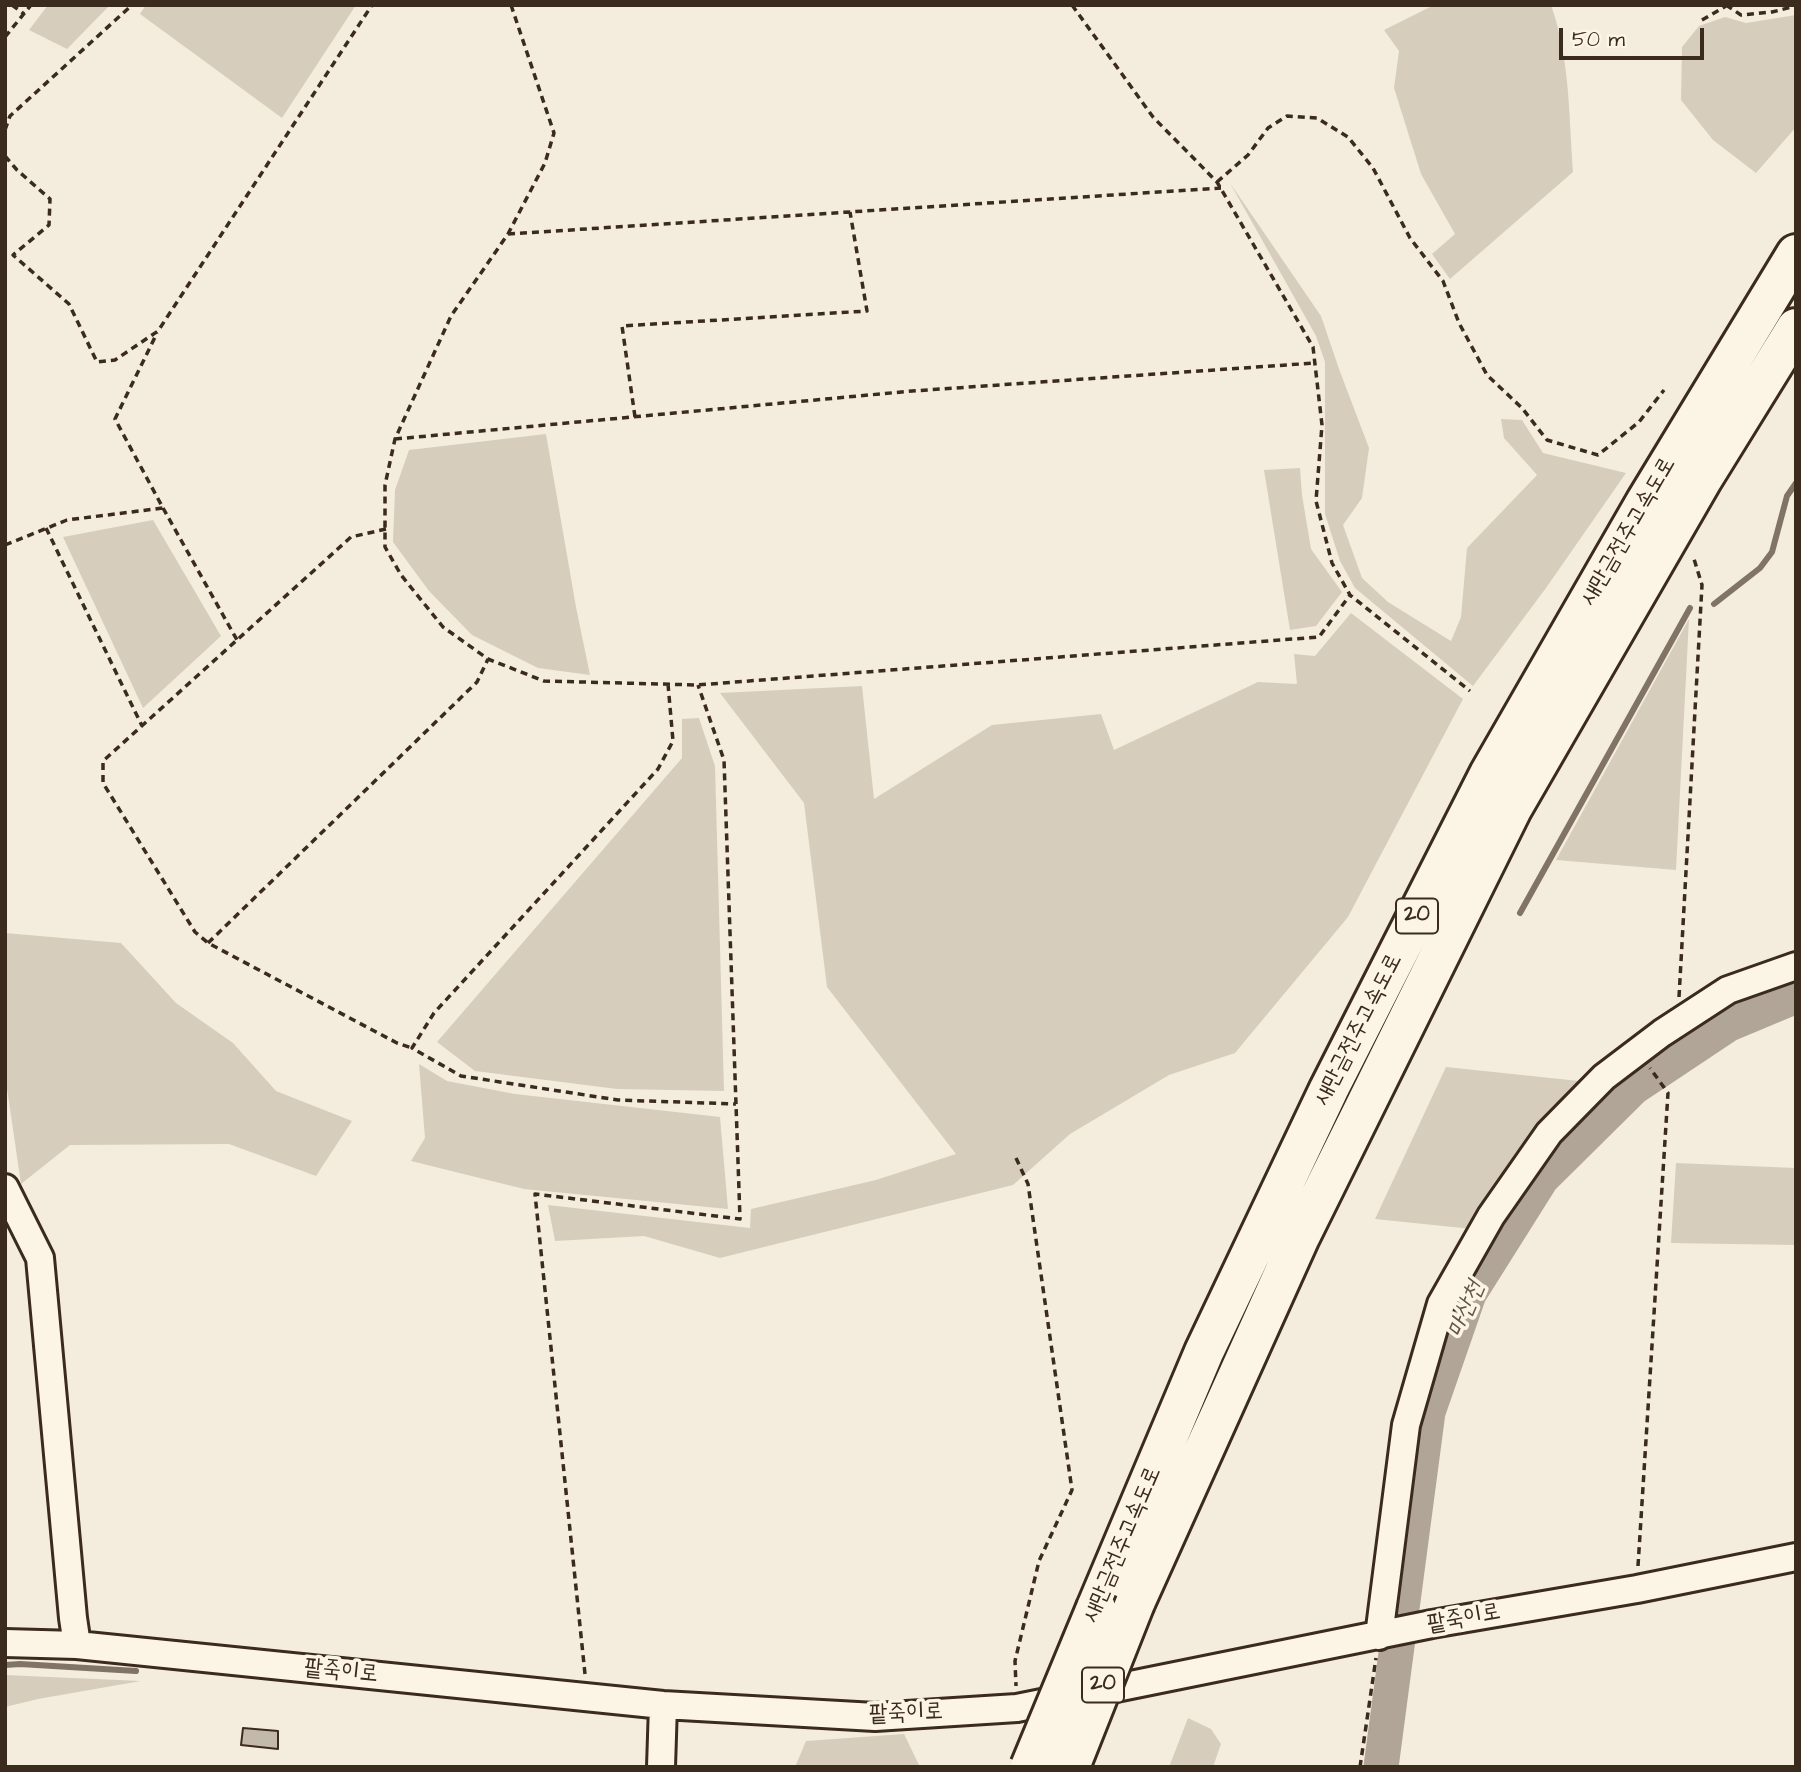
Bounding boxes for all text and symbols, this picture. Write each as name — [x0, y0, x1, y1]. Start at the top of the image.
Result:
scale bar — [1563, 14, 1708, 58]
text: 50 m — [1572, 25, 1625, 54]
street label: 새만금전주고속도로 — [1575, 453, 1683, 611]
road number: 20 — [1396, 898, 1438, 934]
street label: 새만금전주고속도로 — [1309, 950, 1409, 1110]
water label: 마산천 — [1442, 1278, 1492, 1342]
street label: 새만금전주고속도로 — [1078, 1463, 1168, 1627]
street label: 팥죽이로 — [1425, 1599, 1503, 1639]
street label: 팥죽이로 — [303, 1654, 379, 1690]
road number: 20 — [1082, 1668, 1124, 1702]
street label: 팥죽이로 — [869, 1699, 943, 1729]

